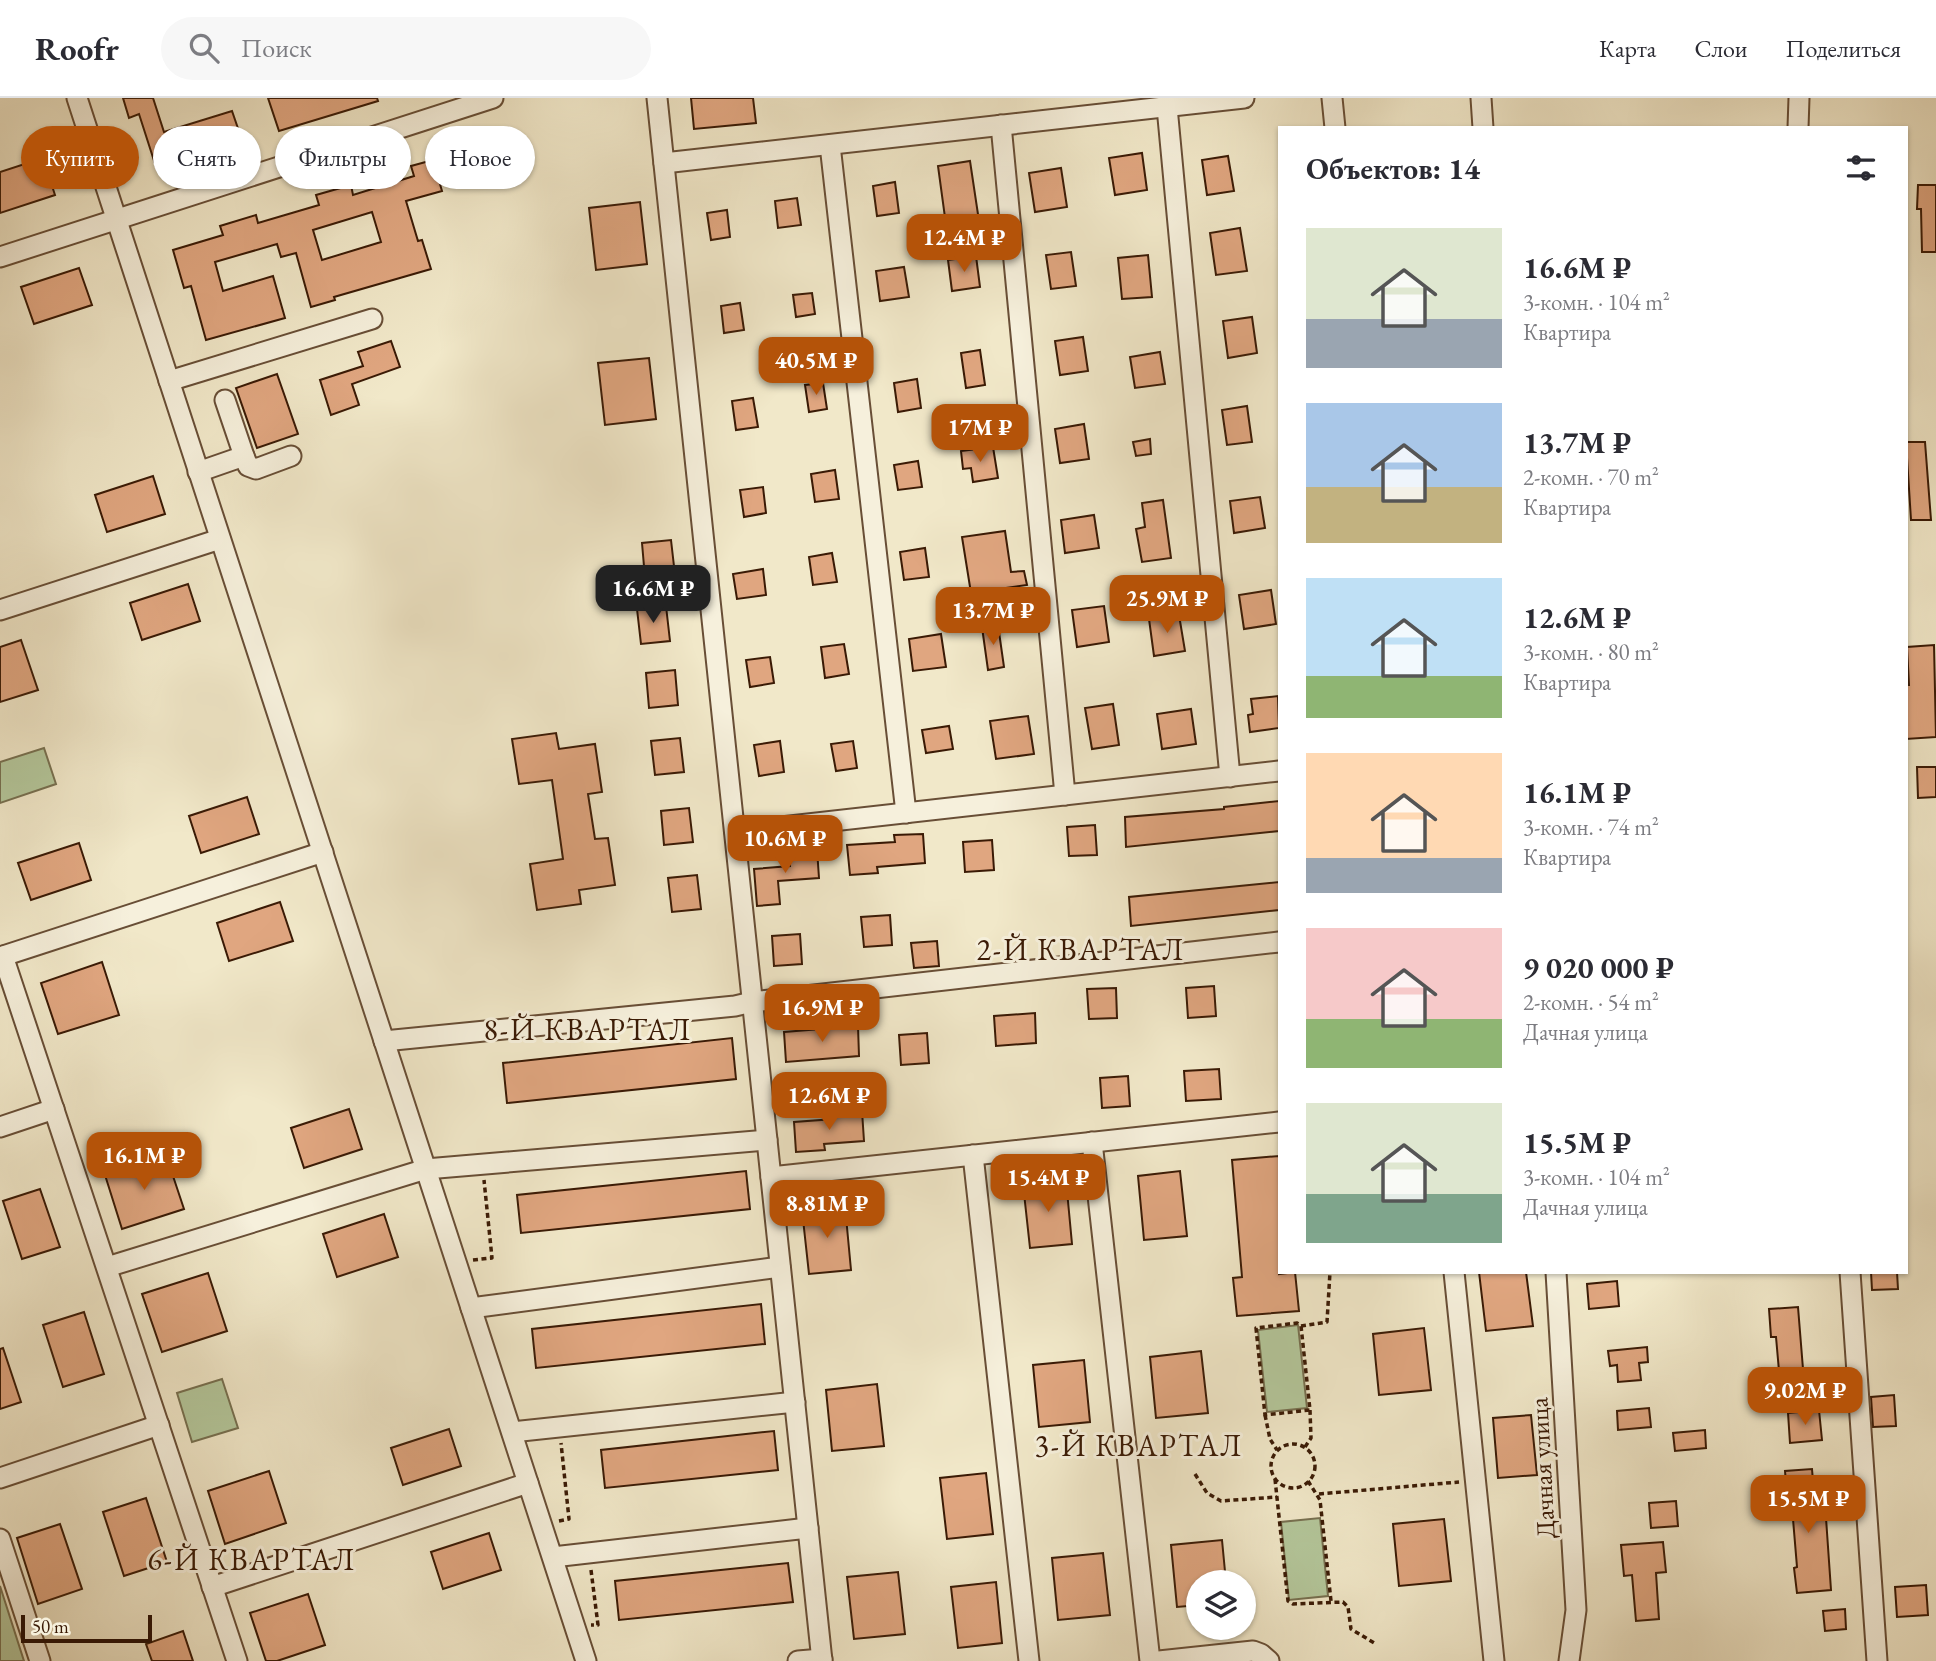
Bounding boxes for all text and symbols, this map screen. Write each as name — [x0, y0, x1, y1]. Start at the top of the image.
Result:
search box — [161, 17, 651, 80]
text: Roofr — [35, 27, 119, 70]
icon: search — [185, 29, 223, 67]
text: Поиск — [241, 31, 312, 65]
text: Карта — [1599, 33, 1656, 64]
text: Слои — [1694, 33, 1748, 64]
text: Поделиться — [1786, 33, 1901, 64]
chip: Купить — [21, 126, 139, 189]
chip: Снять — [153, 126, 261, 189]
chip: Фильтры — [275, 126, 411, 189]
chip: Новое — [425, 126, 535, 189]
text: Объектов: 14 — [1306, 149, 1480, 188]
icon: filters — [1842, 149, 1880, 187]
pin: 12.4M ₽ — [899, 214, 1029, 274]
text: 12.4M ₽ — [923, 222, 1005, 252]
text: 16.6M ₽ — [1523, 248, 1631, 287]
icon: home — [1362, 256, 1446, 340]
text: 3-комн. · 104 m² — [1523, 287, 1670, 317]
text: Квартира — [1523, 317, 1611, 347]
pin: 40.5M ₽ — [751, 338, 881, 397]
text: 40.5M ₽ — [775, 345, 857, 375]
pin: 17M ₽ — [931, 404, 1029, 464]
text: 17M ₽ — [947, 412, 1013, 442]
text: 13.7M ₽ — [1523, 423, 1631, 462]
icon: home — [1362, 431, 1446, 515]
text: 2-комн. · 70 m² — [1523, 462, 1659, 492]
text: Квартира — [1523, 492, 1611, 522]
pin: 16.6M ₽ — [588, 566, 718, 625]
text: 16.6M ₽ — [612, 573, 694, 603]
pin: 25.9M ₽ — [1102, 575, 1232, 635]
text: 25.9M ₽ — [1126, 583, 1208, 613]
pin: 13.7M ₽ — [928, 588, 1058, 647]
text: 13.7M ₽ — [952, 595, 1034, 625]
text: 12.6M ₽ — [1523, 598, 1631, 637]
icon: home — [1362, 606, 1446, 690]
text: 3-комн. · 80 m² — [1523, 637, 1659, 667]
text: Квартира — [1523, 667, 1611, 697]
text: 16.1M ₽ — [1523, 773, 1631, 812]
icon: home — [1362, 781, 1446, 865]
text: 3-комн. · 74 m² — [1523, 812, 1659, 842]
pin: 10.6M ₽ — [720, 816, 850, 875]
text: 10.6M ₽ — [744, 823, 826, 853]
text: Квартира — [1523, 842, 1611, 872]
district label: 2-Й КВАРТАЛ — [976, 930, 1186, 969]
text: 9 020 000 ₽ — [1523, 948, 1674, 987]
icon: home — [1362, 956, 1446, 1040]
pin: 16.9M ₽ — [757, 984, 887, 1044]
text: 2-комн. · 54 m² — [1523, 987, 1659, 1017]
text: 16.9M ₽ — [781, 992, 863, 1022]
district label: 8-Й КВАРТАЛ — [483, 1010, 693, 1049]
text: Дачная улица — [1523, 1017, 1648, 1047]
pin: 12.6M ₽ — [764, 1072, 894, 1132]
text: 12.6M ₽ — [788, 1080, 870, 1110]
text: 15.5M ₽ — [1523, 1123, 1631, 1162]
icon: home — [1362, 1131, 1446, 1215]
pin: 16.1M ₽ — [79, 1132, 209, 1192]
text: 16.1M ₽ — [103, 1140, 185, 1170]
pin: 15.4M ₽ — [983, 1154, 1113, 1214]
text: 15.4M ₽ — [1007, 1162, 1089, 1192]
text: 3-комн. · 104 m² — [1523, 1162, 1670, 1192]
pin: 8.81M ₽ — [762, 1180, 892, 1240]
text: 8.81M ₽ — [786, 1188, 868, 1218]
text: Дачная улица — [1523, 1192, 1648, 1222]
pin: 9.02M ₽ — [1740, 1368, 1870, 1427]
text: 9.02M ₽ — [1764, 1375, 1846, 1405]
street label: Дачная улица — [1521, 1396, 1563, 1539]
district label: 3-Й КВАРТАЛ — [1034, 1426, 1244, 1465]
pin: 15.5M ₽ — [1743, 1476, 1873, 1535]
text: 15.5M ₽ — [1767, 1483, 1849, 1513]
district label: 6-Й КВАРТАЛ — [147, 1540, 357, 1579]
map controls — [1186, 1570, 1256, 1640]
button: layers — [1186, 1570, 1256, 1640]
scale bar — [21, 1612, 152, 1644]
text: 50 m — [32, 1614, 69, 1639]

